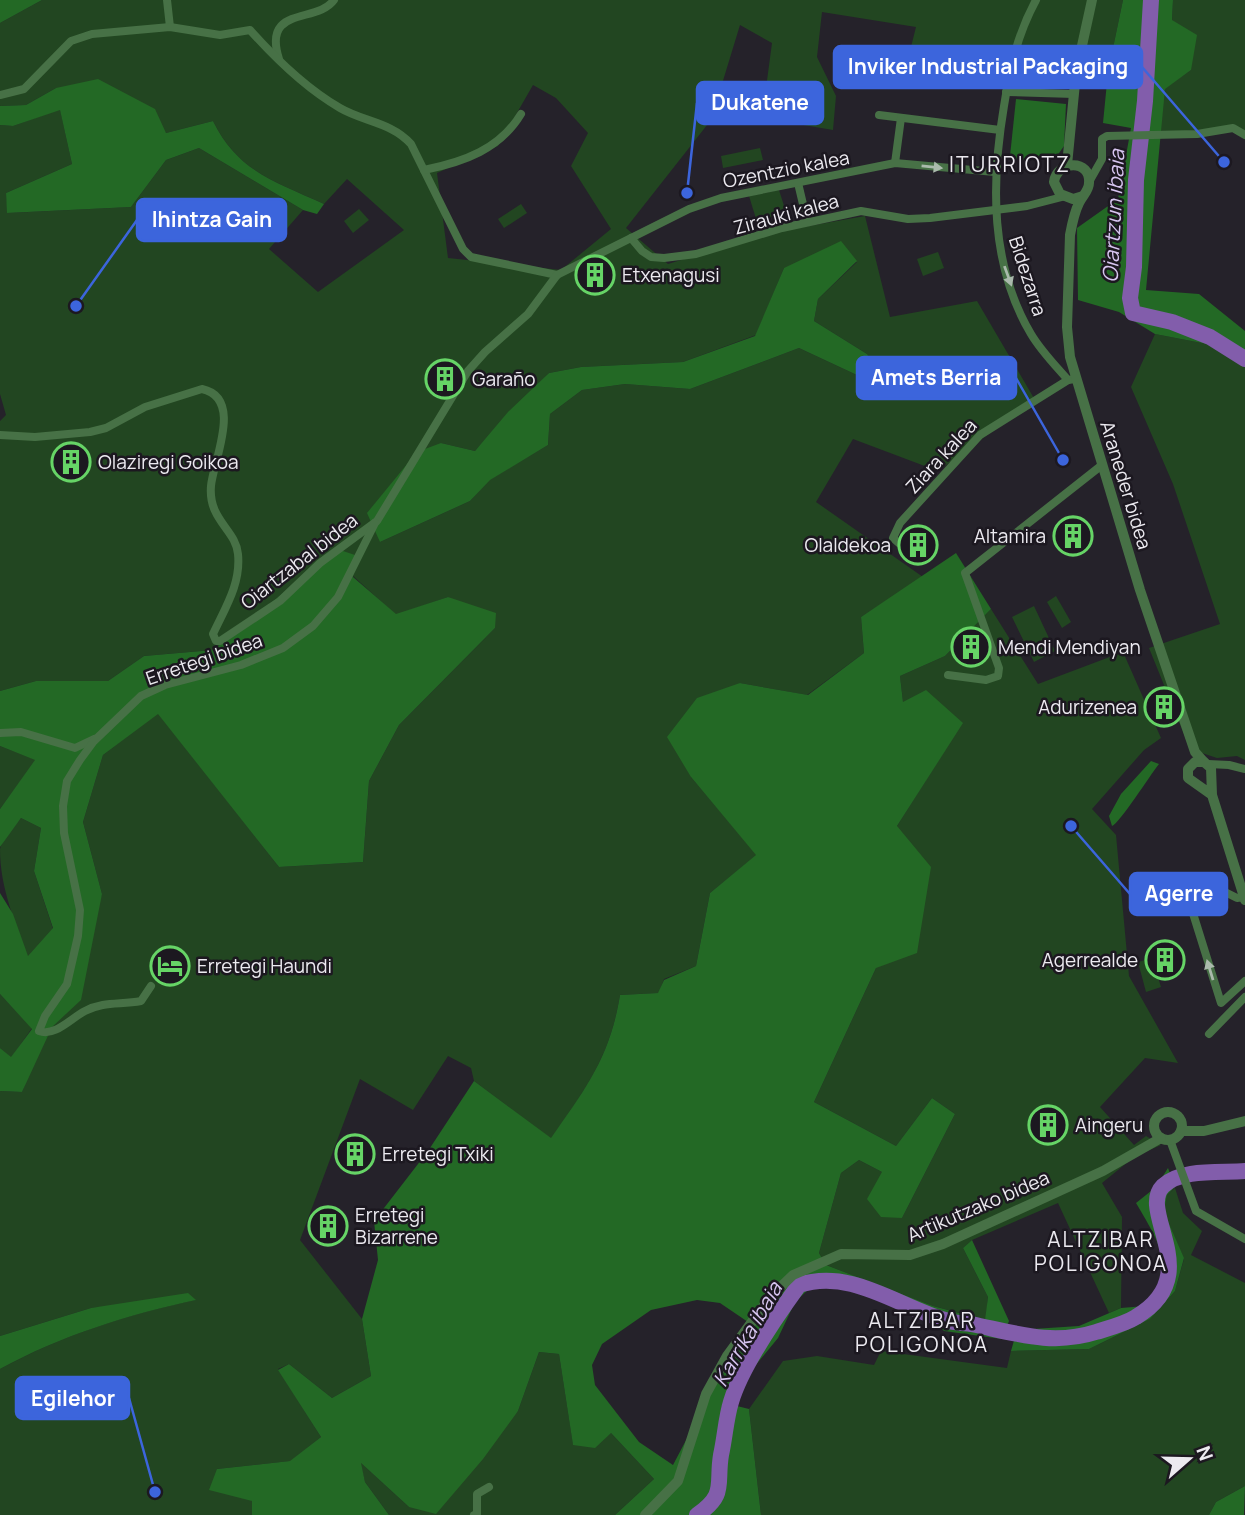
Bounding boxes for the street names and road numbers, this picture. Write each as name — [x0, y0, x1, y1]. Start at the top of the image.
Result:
street label: Ozentzio kalea — [721, 144, 851, 194]
street label: Zirauki kalea — [730, 187, 842, 241]
street label: Bidezarra — [1003, 233, 1053, 319]
street label: Ziara kalea — [900, 413, 982, 499]
street label: Araneder bidea — [1094, 418, 1158, 552]
street label: Oiartzabal bidea — [235, 507, 363, 615]
street label: Erretegi bidea — [142, 627, 266, 691]
street label: Artikutzako bidea — [903, 1164, 1053, 1248]

